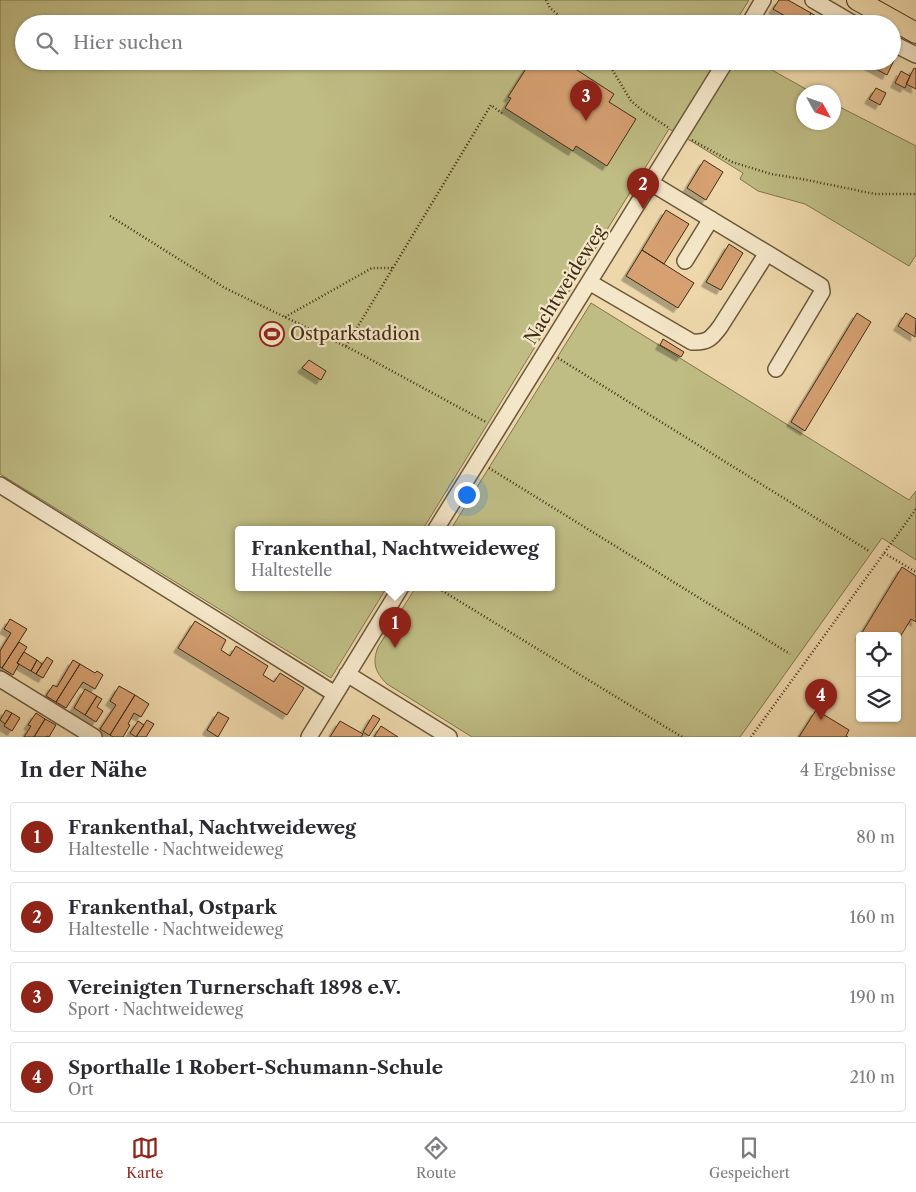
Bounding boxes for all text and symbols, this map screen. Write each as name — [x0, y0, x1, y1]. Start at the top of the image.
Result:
search box — [15, 15, 901, 70]
icon: search — [33, 29, 61, 57]
text: Hier suchen — [73, 31, 183, 54]
pin: 3 — [570, 80, 602, 121]
north arrow — [796, 85, 841, 130]
pin: 2 — [627, 168, 659, 209]
street label: Nachtweideweg — [520, 221, 611, 348]
sports icon: Ostparkstadion — [259, 321, 285, 347]
place label: Ostparkstadion — [290, 323, 420, 345]
your location — [454, 482, 480, 508]
popup — [235, 526, 555, 591]
text: Frankenthal, Nachtweideweg — [251, 537, 539, 560]
text: Haltestelle — [251, 560, 332, 580]
pin: 1 — [379, 607, 411, 648]
map controls — [856, 632, 901, 722]
button: locate — [856, 632, 901, 677]
button: layers — [856, 677, 901, 722]
pin: 4 — [805, 679, 837, 720]
text: In der Nähe — [20, 757, 147, 782]
text: 4 Ergebnisse — [800, 760, 896, 780]
text: Frankenthal, Nachtweideweg — [68, 816, 356, 839]
text: 1 — [33, 827, 41, 847]
text: 80 m — [856, 827, 895, 847]
text: Haltestelle · Nachtweideweg — [68, 839, 283, 859]
text: Frankenthal, Ostpark — [68, 896, 277, 919]
text: 2 — [32, 907, 42, 927]
text: 160 m — [850, 907, 895, 927]
text: Haltestelle · Nachtweideweg — [68, 919, 283, 939]
text: Vereinigten Turnerschaft 1898 e.V. — [68, 976, 401, 999]
text: 3 — [32, 987, 42, 1007]
text: 190 m — [850, 987, 895, 1007]
text: Sport · Nachtweideweg — [68, 999, 243, 1019]
text: Sporthalle 1 Robert-Schumann-Schule — [68, 1056, 443, 1079]
text: 4 — [32, 1067, 42, 1087]
text: 210 m — [850, 1067, 895, 1087]
text: Ort — [68, 1079, 94, 1099]
tab: Karte — [126, 1134, 163, 1182]
tab: Route — [416, 1134, 456, 1182]
tab: Gespeichert — [709, 1134, 790, 1182]

